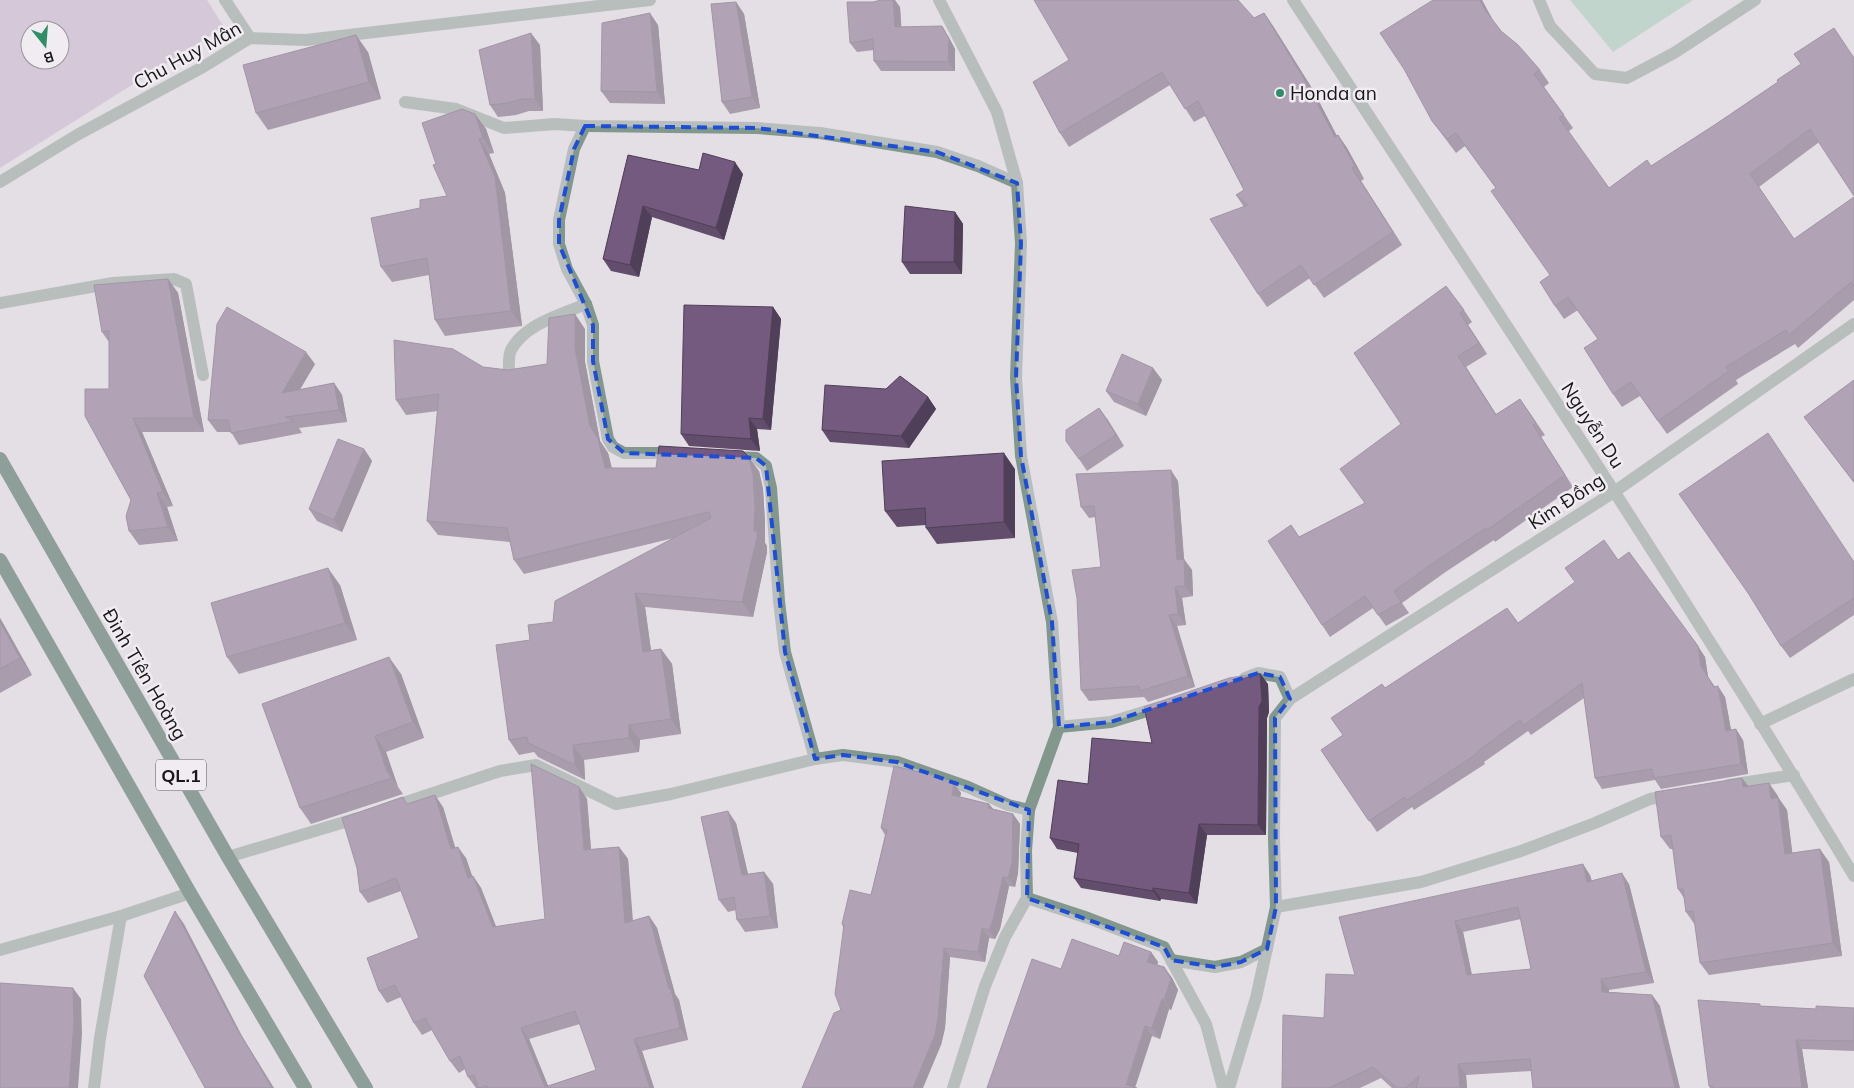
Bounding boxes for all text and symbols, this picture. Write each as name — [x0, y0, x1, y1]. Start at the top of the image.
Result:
street label: Chu Huy Mân — [129, 16, 245, 94]
north arrow — [20, 20, 70, 70]
text: B — [41, 47, 56, 68]
place label: Honda an — [1290, 81, 1377, 105]
marker: Honda an — [1274, 87, 1286, 99]
street label: Nguyễn Du — [1556, 377, 1630, 473]
street label: Kim Đồng — [1523, 468, 1609, 534]
street label: Đinh Tiên Hoàng — [98, 604, 192, 744]
road number: QL.1 — [156, 760, 206, 790]

